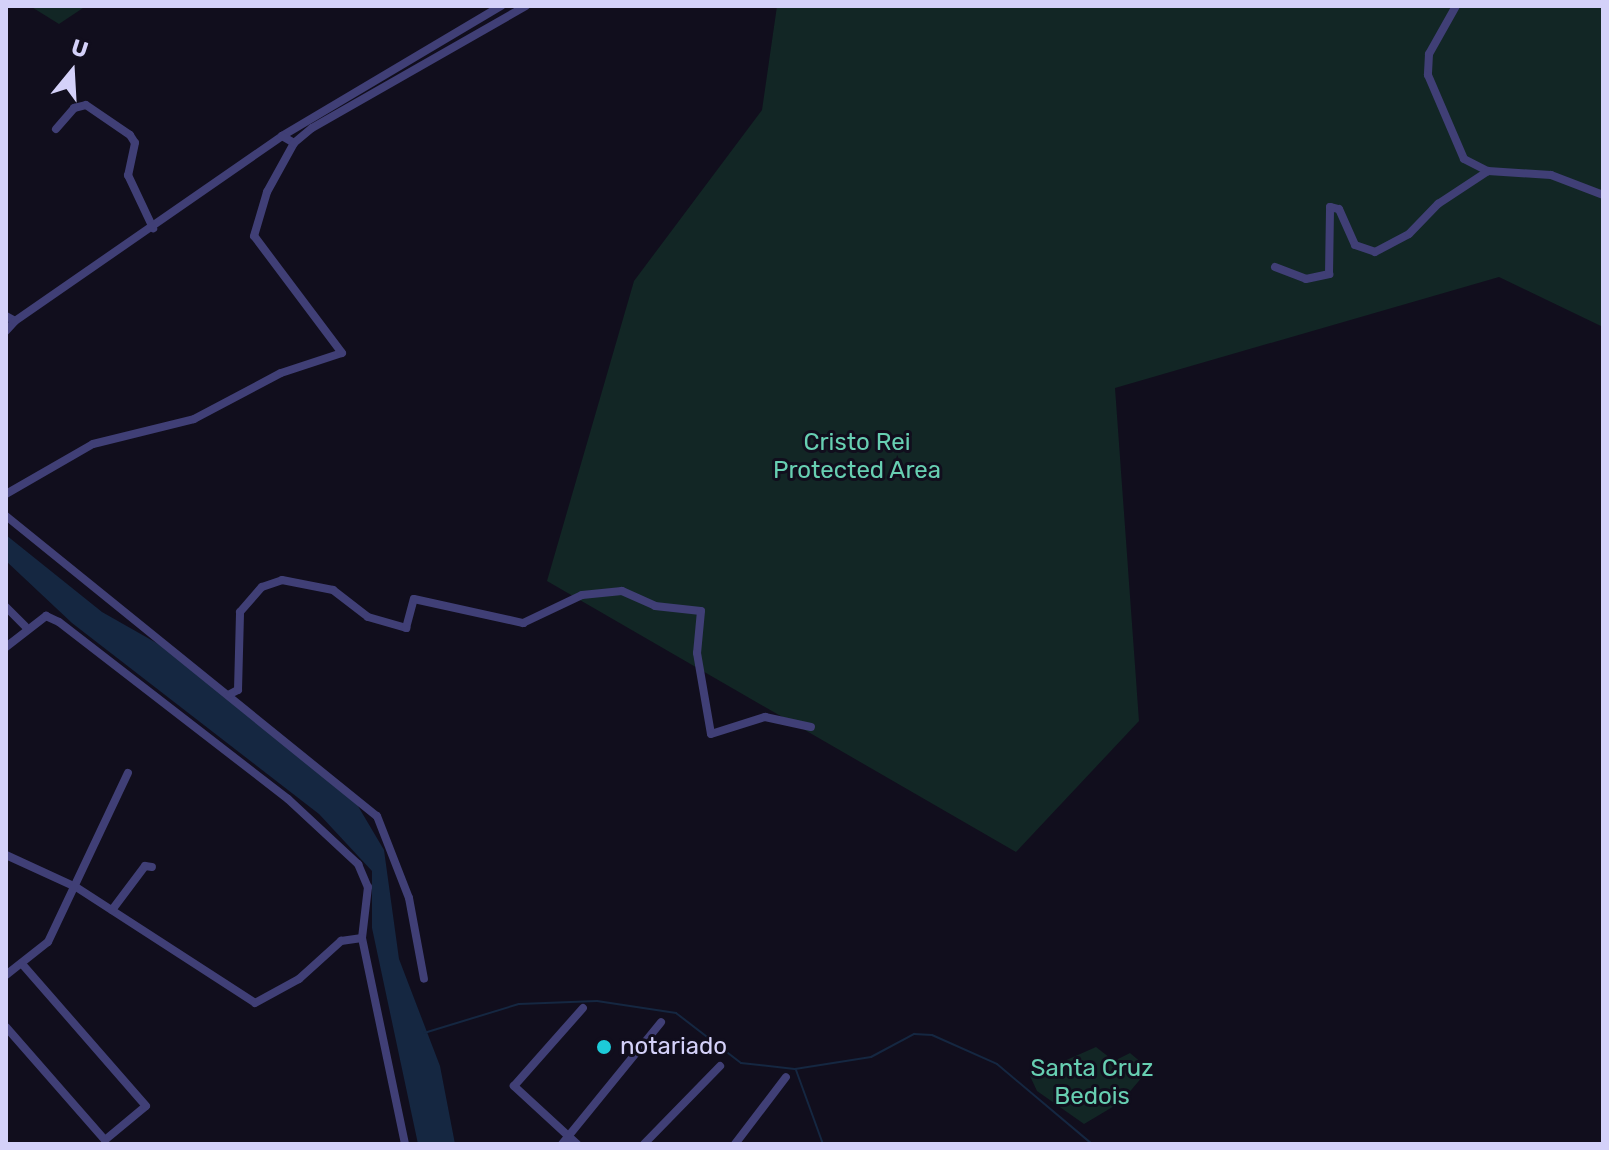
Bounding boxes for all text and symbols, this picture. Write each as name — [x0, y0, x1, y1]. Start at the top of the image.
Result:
north arrow — [32, 32, 112, 112]
text: U — [68, 33, 91, 64]
park label: Cristo Rei Protected Area — [773, 429, 941, 485]
place label: notariado — [620, 1033, 727, 1061]
marker: notariado — [595, 1038, 613, 1056]
park label: Santa Cruz Bedois — [1031, 1055, 1153, 1111]

